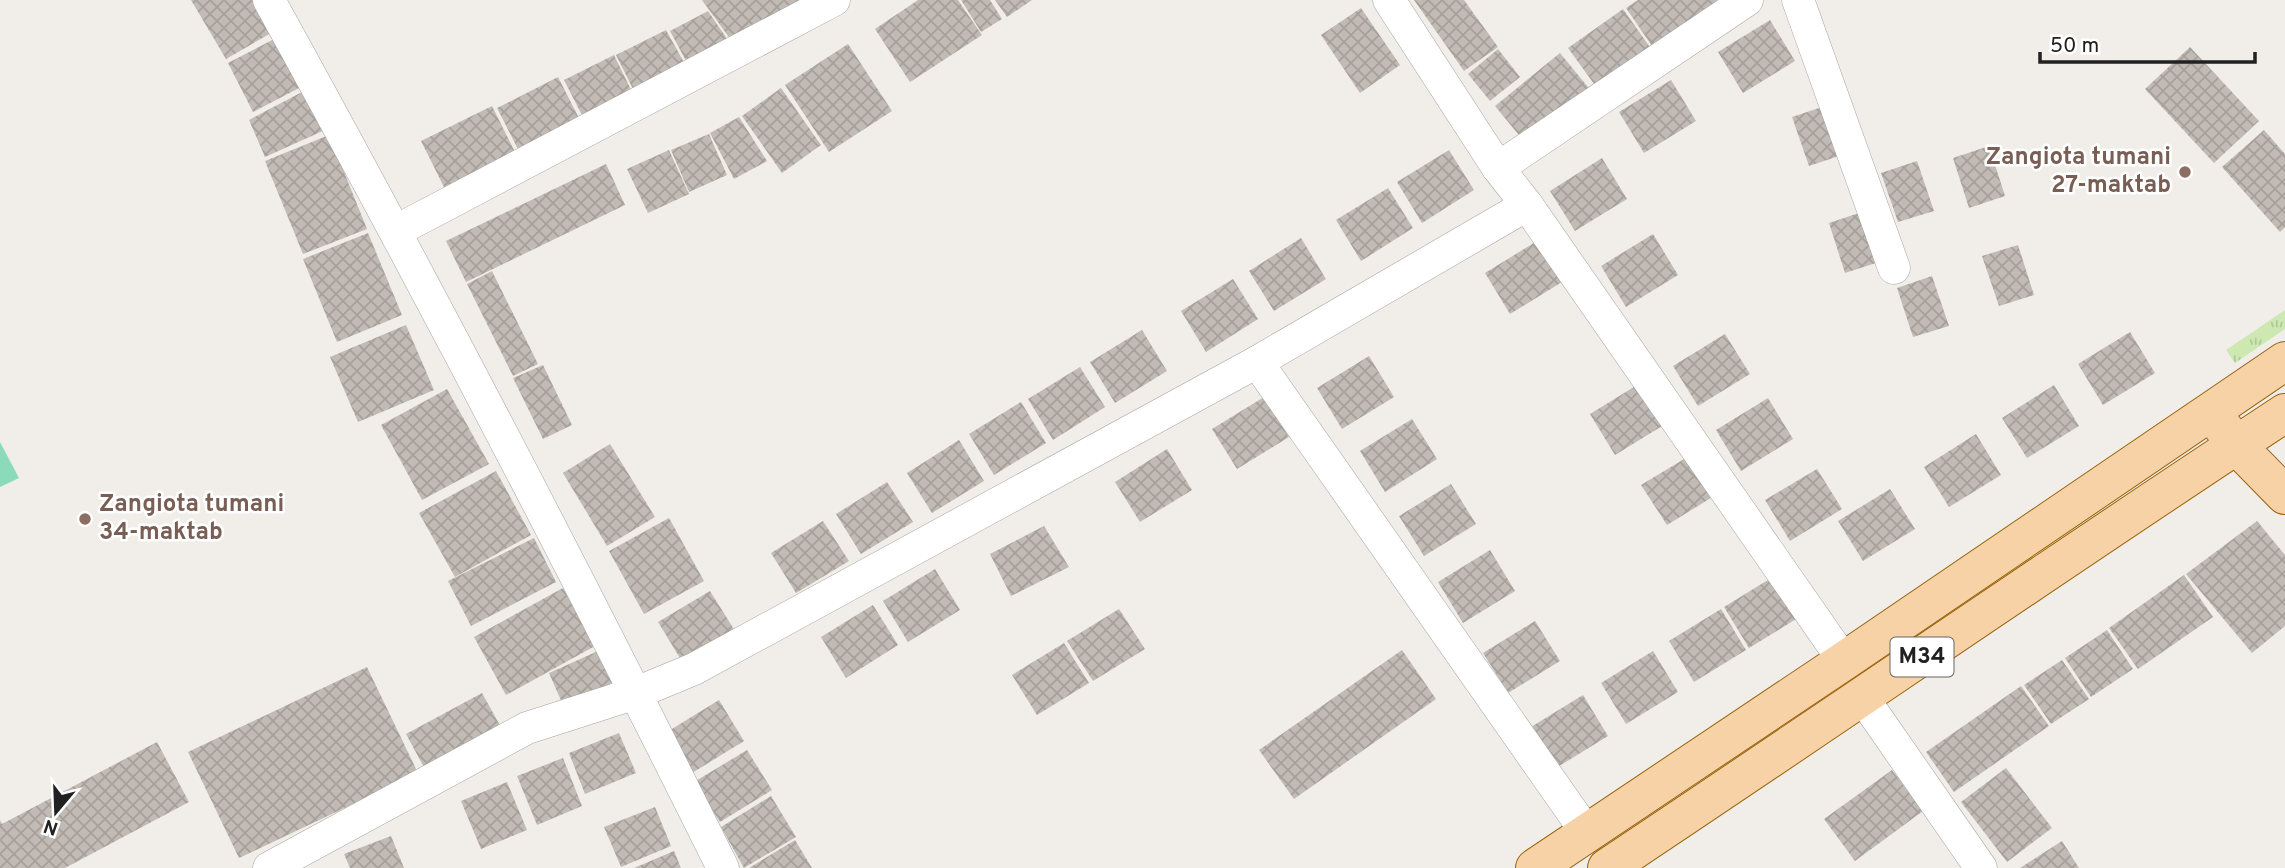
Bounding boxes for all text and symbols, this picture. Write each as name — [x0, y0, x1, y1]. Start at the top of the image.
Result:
scale bar — [2040, 21, 2255, 65]
text: 50 m — [2050, 33, 2099, 60]
place label: Zangiota tumani 27-maktab — [1986, 143, 2171, 201]
marker: Zangiota tumani 27-maktab — [2177, 164, 2193, 180]
place label: Zangiota tumani 34-maktab — [99, 490, 284, 548]
marker: Zangiota tumani 34-maktab — [77, 511, 93, 527]
road number: M34 — [1890, 638, 1954, 677]
north arrow — [21, 777, 91, 847]
text: N — [41, 813, 61, 840]

